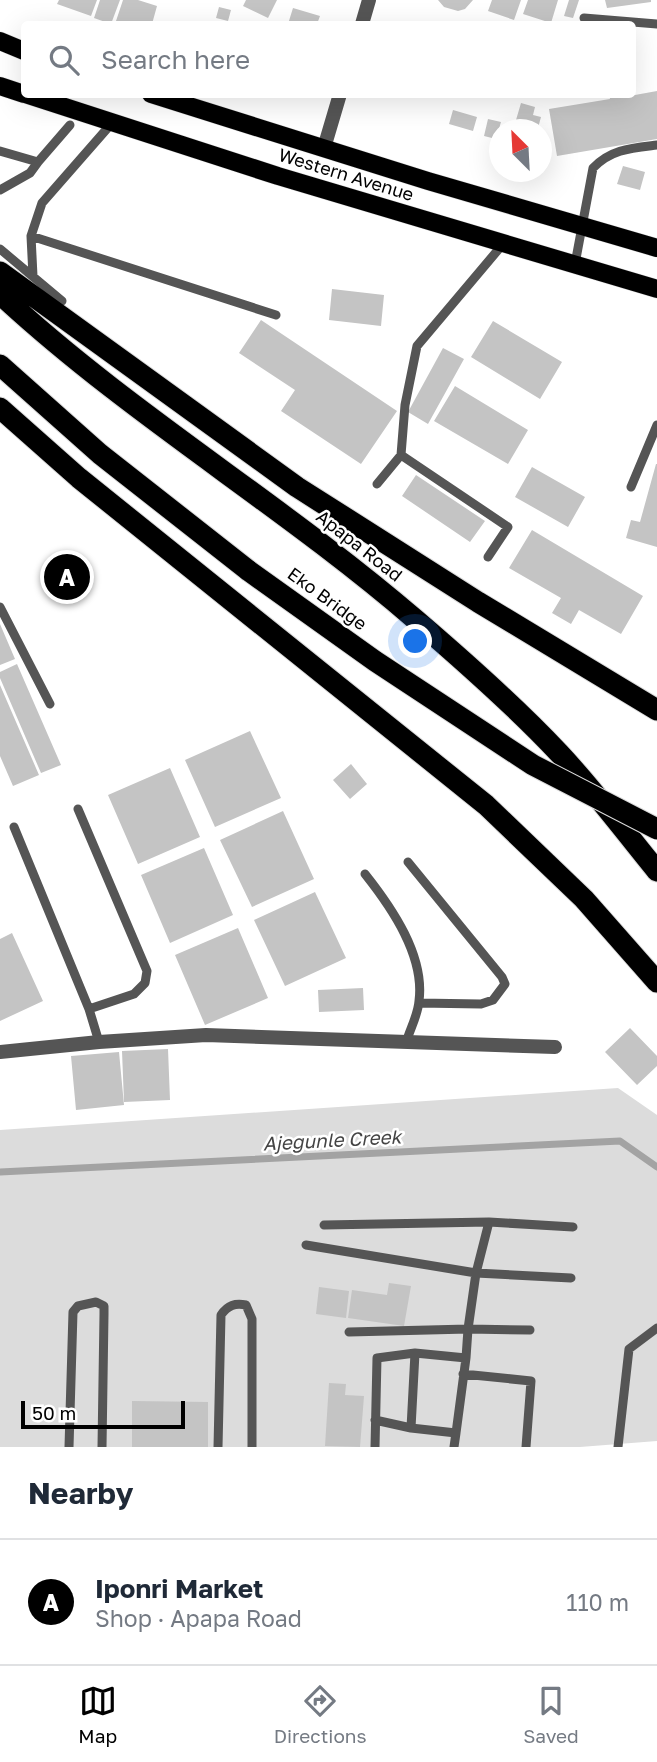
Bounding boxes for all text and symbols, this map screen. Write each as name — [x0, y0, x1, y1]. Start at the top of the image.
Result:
search box — [21, 21, 636, 98]
icon: search — [45, 41, 83, 79]
text: Search here — [101, 44, 250, 75]
north arrow — [489, 119, 552, 182]
street label: Western Avenue — [276, 143, 417, 205]
street label: Apapa Road — [312, 505, 407, 586]
pin: A — [44, 551, 90, 603]
street label: Eko Bridge — [284, 562, 372, 634]
your location — [398, 624, 432, 658]
water label: Ajegunle Creek — [262, 1124, 404, 1155]
scale bar — [21, 1398, 186, 1430]
text: 50 m — [32, 1401, 76, 1424]
text: Nearby — [28, 1475, 133, 1511]
text: Iponri Market — [95, 1573, 263, 1604]
text: A — [43, 1588, 59, 1616]
text: 110 m — [566, 1588, 629, 1616]
text: Shop · Apapa Road — [95, 1604, 302, 1632]
tab: Map — [78, 1682, 117, 1747]
tab: Directions — [274, 1682, 367, 1747]
tab: Saved — [523, 1682, 579, 1747]

